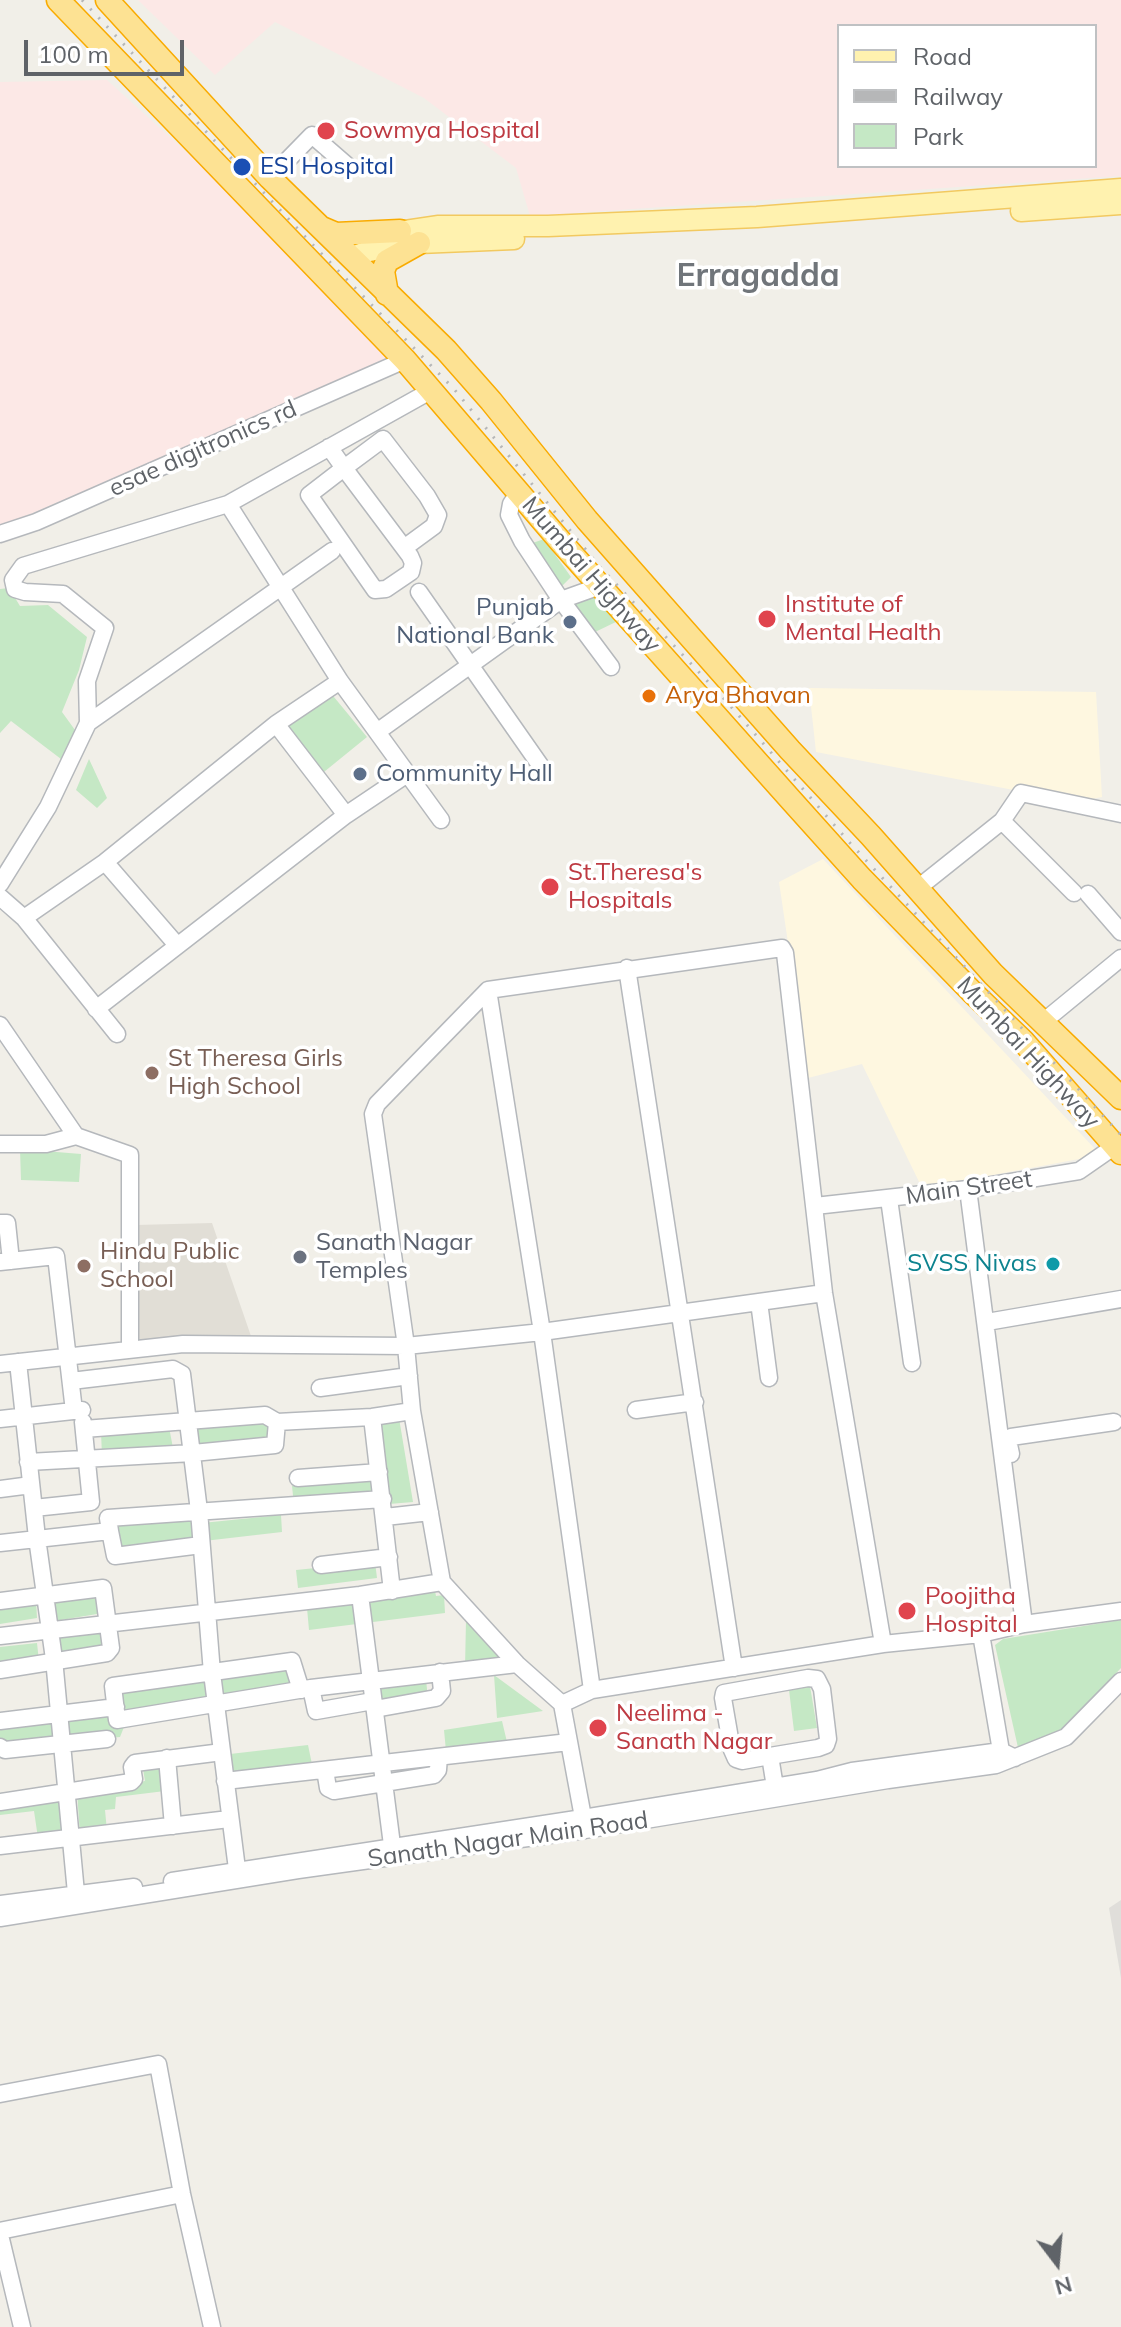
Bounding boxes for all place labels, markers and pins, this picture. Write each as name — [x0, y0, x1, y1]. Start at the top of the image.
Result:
place label: Sowmya Hospital — [344, 117, 540, 145]
marker: Sowmya Hospital — [315, 120, 337, 142]
place label: ESI Hospital — [260, 153, 394, 181]
marker: ESI Hospital — [231, 156, 253, 178]
place label: Institute of Mental Health — [785, 591, 942, 647]
place label: Punjab National Bank — [396, 594, 554, 650]
marker: Institute of Mental Health — [756, 608, 778, 630]
marker: Punjab National Bank — [561, 613, 579, 631]
place label: Arya Bhavan — [665, 682, 811, 710]
marker: Arya Bhavan — [640, 687, 658, 705]
place label: Community Hall — [376, 760, 553, 788]
marker: Community Hall — [351, 765, 369, 783]
place label: St.Theresa's Hospitals — [568, 859, 702, 915]
marker: St.Theresa's Hospitals — [539, 876, 561, 898]
place label: St Theresa Girls High School — [168, 1045, 343, 1101]
marker: St Theresa Girls High School — [143, 1064, 161, 1082]
place label: Sanath Nagar Temples — [316, 1229, 472, 1285]
place label: Hindu Public School — [100, 1238, 240, 1294]
marker: Sanath Nagar Temples — [291, 1248, 309, 1266]
place label: SVSS Nivas — [907, 1250, 1037, 1278]
marker: SVSS Nivas — [1044, 1255, 1062, 1273]
marker: Hindu Public School — [75, 1257, 93, 1275]
place label: Poojitha Hospital — [925, 1583, 1018, 1639]
marker: Poojitha Hospital — [896, 1600, 918, 1622]
place label: Neelima - Sanath Nagar — [616, 1700, 772, 1756]
marker: Neelima - Sanath Nagar — [587, 1717, 609, 1739]

